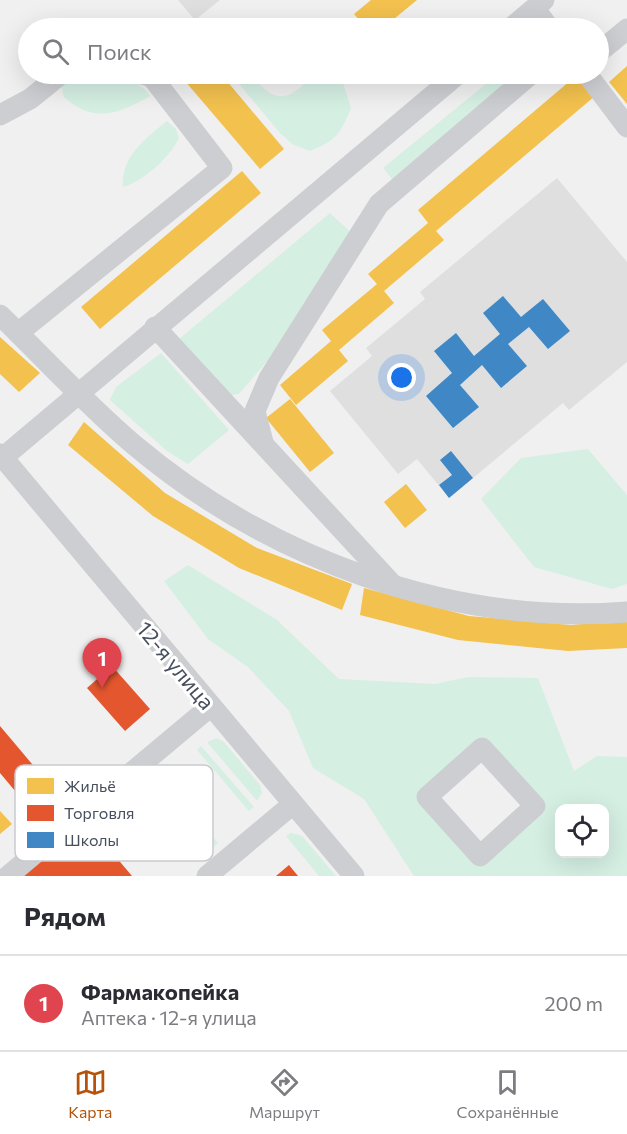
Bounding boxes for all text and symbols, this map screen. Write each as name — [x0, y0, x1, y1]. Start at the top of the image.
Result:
search box — [18, 18, 609, 84]
icon: search — [39, 35, 72, 68]
text: Поиск — [87, 38, 152, 65]
your location — [387, 363, 416, 392]
street label: 12-я улица — [131, 615, 221, 715]
pin: 1 — [82, 638, 122, 688]
legend — [15, 765, 213, 861]
text: Жильё — [64, 776, 116, 795]
text: Торговля — [64, 803, 135, 822]
map controls — [555, 804, 609, 858]
button: locate — [555, 804, 609, 858]
text: Школы — [64, 830, 119, 849]
text: Рядом — [24, 900, 106, 931]
text: Фармакопейка — [81, 978, 239, 1005]
text: 1 — [39, 991, 48, 1015]
text: 200 m — [545, 991, 603, 1015]
text: Аптека · 12-я улица — [81, 1005, 257, 1029]
tab: Карта — [68, 1066, 112, 1121]
tab: Маршрут — [249, 1066, 320, 1121]
tab: Сохранённые — [457, 1066, 559, 1121]

